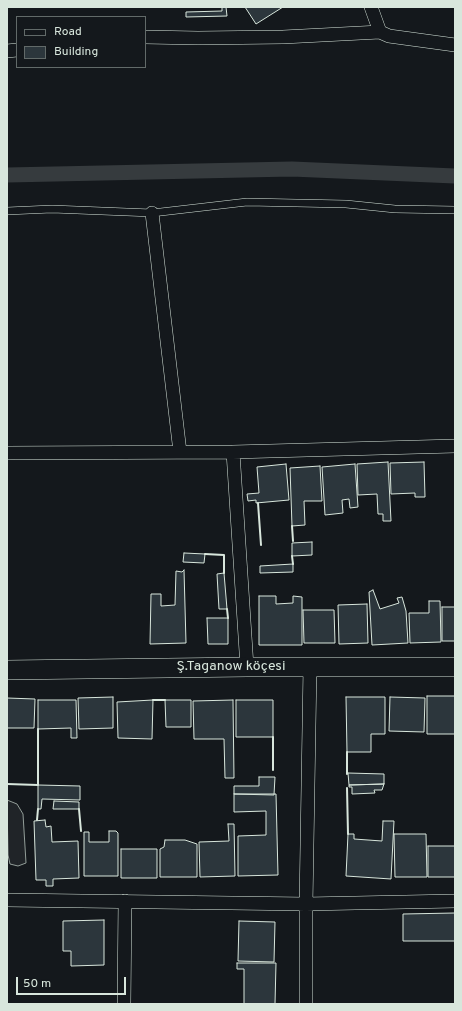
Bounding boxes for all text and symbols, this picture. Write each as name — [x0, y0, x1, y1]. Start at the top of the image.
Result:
legend — [16, 16, 146, 68]
text: Road — [54, 24, 82, 40]
text: Building — [54, 44, 98, 60]
street label: Ş.Taganow köçesi — [177, 659, 285, 675]
scale bar — [18, 969, 128, 995]
text: 50 m — [23, 976, 51, 992]

